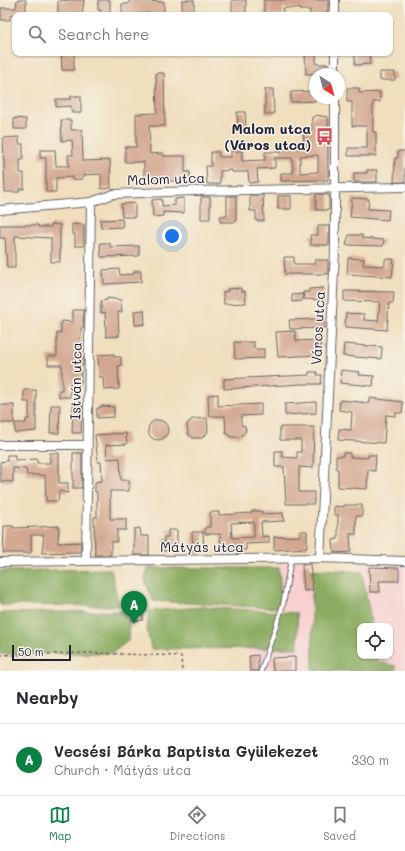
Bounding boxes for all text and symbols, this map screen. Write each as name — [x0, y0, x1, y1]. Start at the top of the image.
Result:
search box — [12, 12, 393, 56]
icon: search — [26, 23, 48, 45]
text: Search here — [58, 24, 149, 44]
north arrow — [309, 68, 345, 104]
place label: Malom utca (Város utca) — [225, 119, 311, 154]
bus stop icon: Malom utca (Város utca) — [314, 127, 334, 147]
street label: Malom utca — [127, 168, 205, 189]
your location — [162, 226, 182, 246]
street label: Város utca — [306, 291, 329, 365]
street label: István utca — [65, 342, 86, 420]
street label: Mátyás utca — [160, 537, 244, 556]
pin: A — [121, 591, 147, 624]
map controls — [357, 623, 393, 659]
button: locate — [357, 623, 393, 659]
scale bar — [12, 643, 71, 662]
text: 50 m — [18, 644, 44, 659]
text: Nearby — [16, 686, 78, 708]
text: Vecsési Bárka Baptista Gyülekezet — [54, 741, 318, 761]
text: A — [24, 751, 34, 768]
text: 330 m — [351, 751, 389, 768]
text: Church · Mátyás utca — [54, 761, 191, 778]
tab: Map — [49, 804, 71, 843]
tab: Directions — [169, 804, 225, 843]
tab: Saved — [323, 804, 356, 843]

